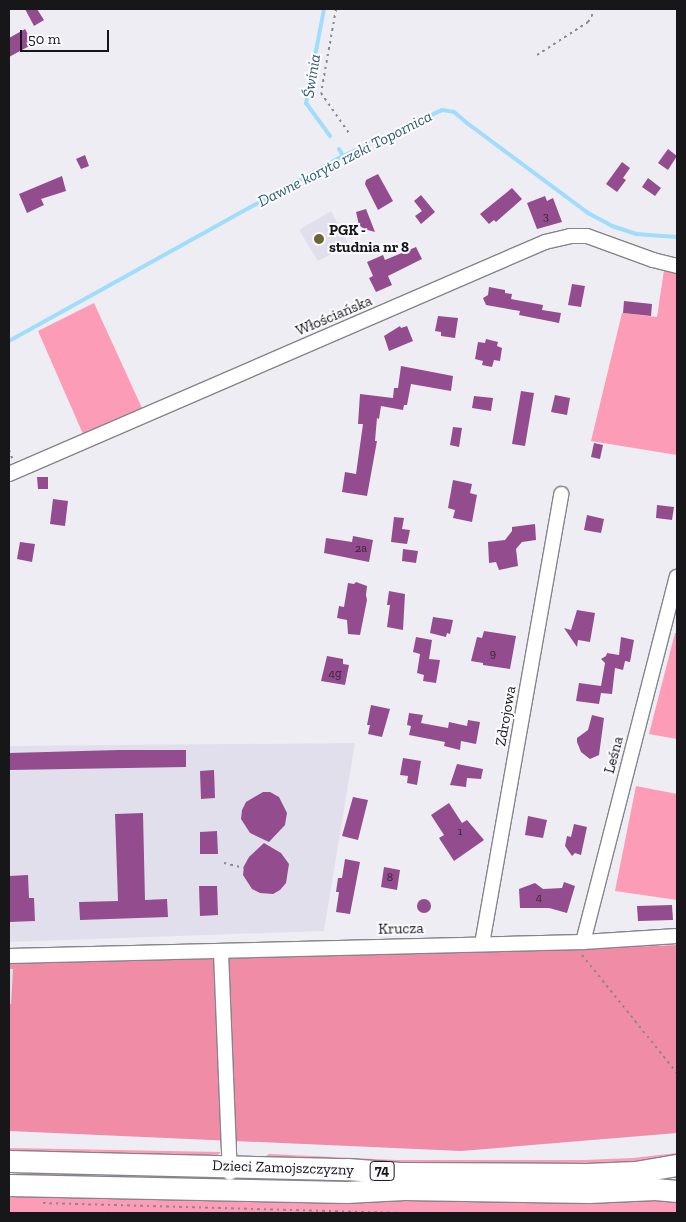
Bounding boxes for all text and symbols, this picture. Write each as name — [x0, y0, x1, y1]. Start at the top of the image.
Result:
scale bar — [22, 20, 111, 52]
text: 50 m — [28, 30, 61, 48]
water label: Świnia — [299, 53, 325, 99]
water label: Dawne koryto rzeki Topornica — [254, 107, 436, 211]
house number: 3 — [543, 210, 549, 224]
place label: PGK - studnia nr 8 — [329, 221, 409, 256]
marker: PGK - studnia nr 8 — [313, 233, 325, 245]
street label: Włościańska — [293, 292, 375, 340]
house number: 2a — [355, 542, 367, 556]
house number: 9 — [490, 647, 496, 661]
house number: 4g — [328, 667, 342, 681]
street label: Zdrojowa — [492, 684, 520, 748]
street label: Leśna — [600, 734, 628, 776]
house number: 1 — [458, 825, 462, 839]
house number: 8 — [387, 871, 393, 885]
house number: 4 — [536, 891, 542, 905]
street label: Krucza — [378, 920, 424, 938]
street label: Dzieci Zamojszczyzny — [212, 1157, 354, 1179]
road number: 74 — [370, 1160, 394, 1182]

